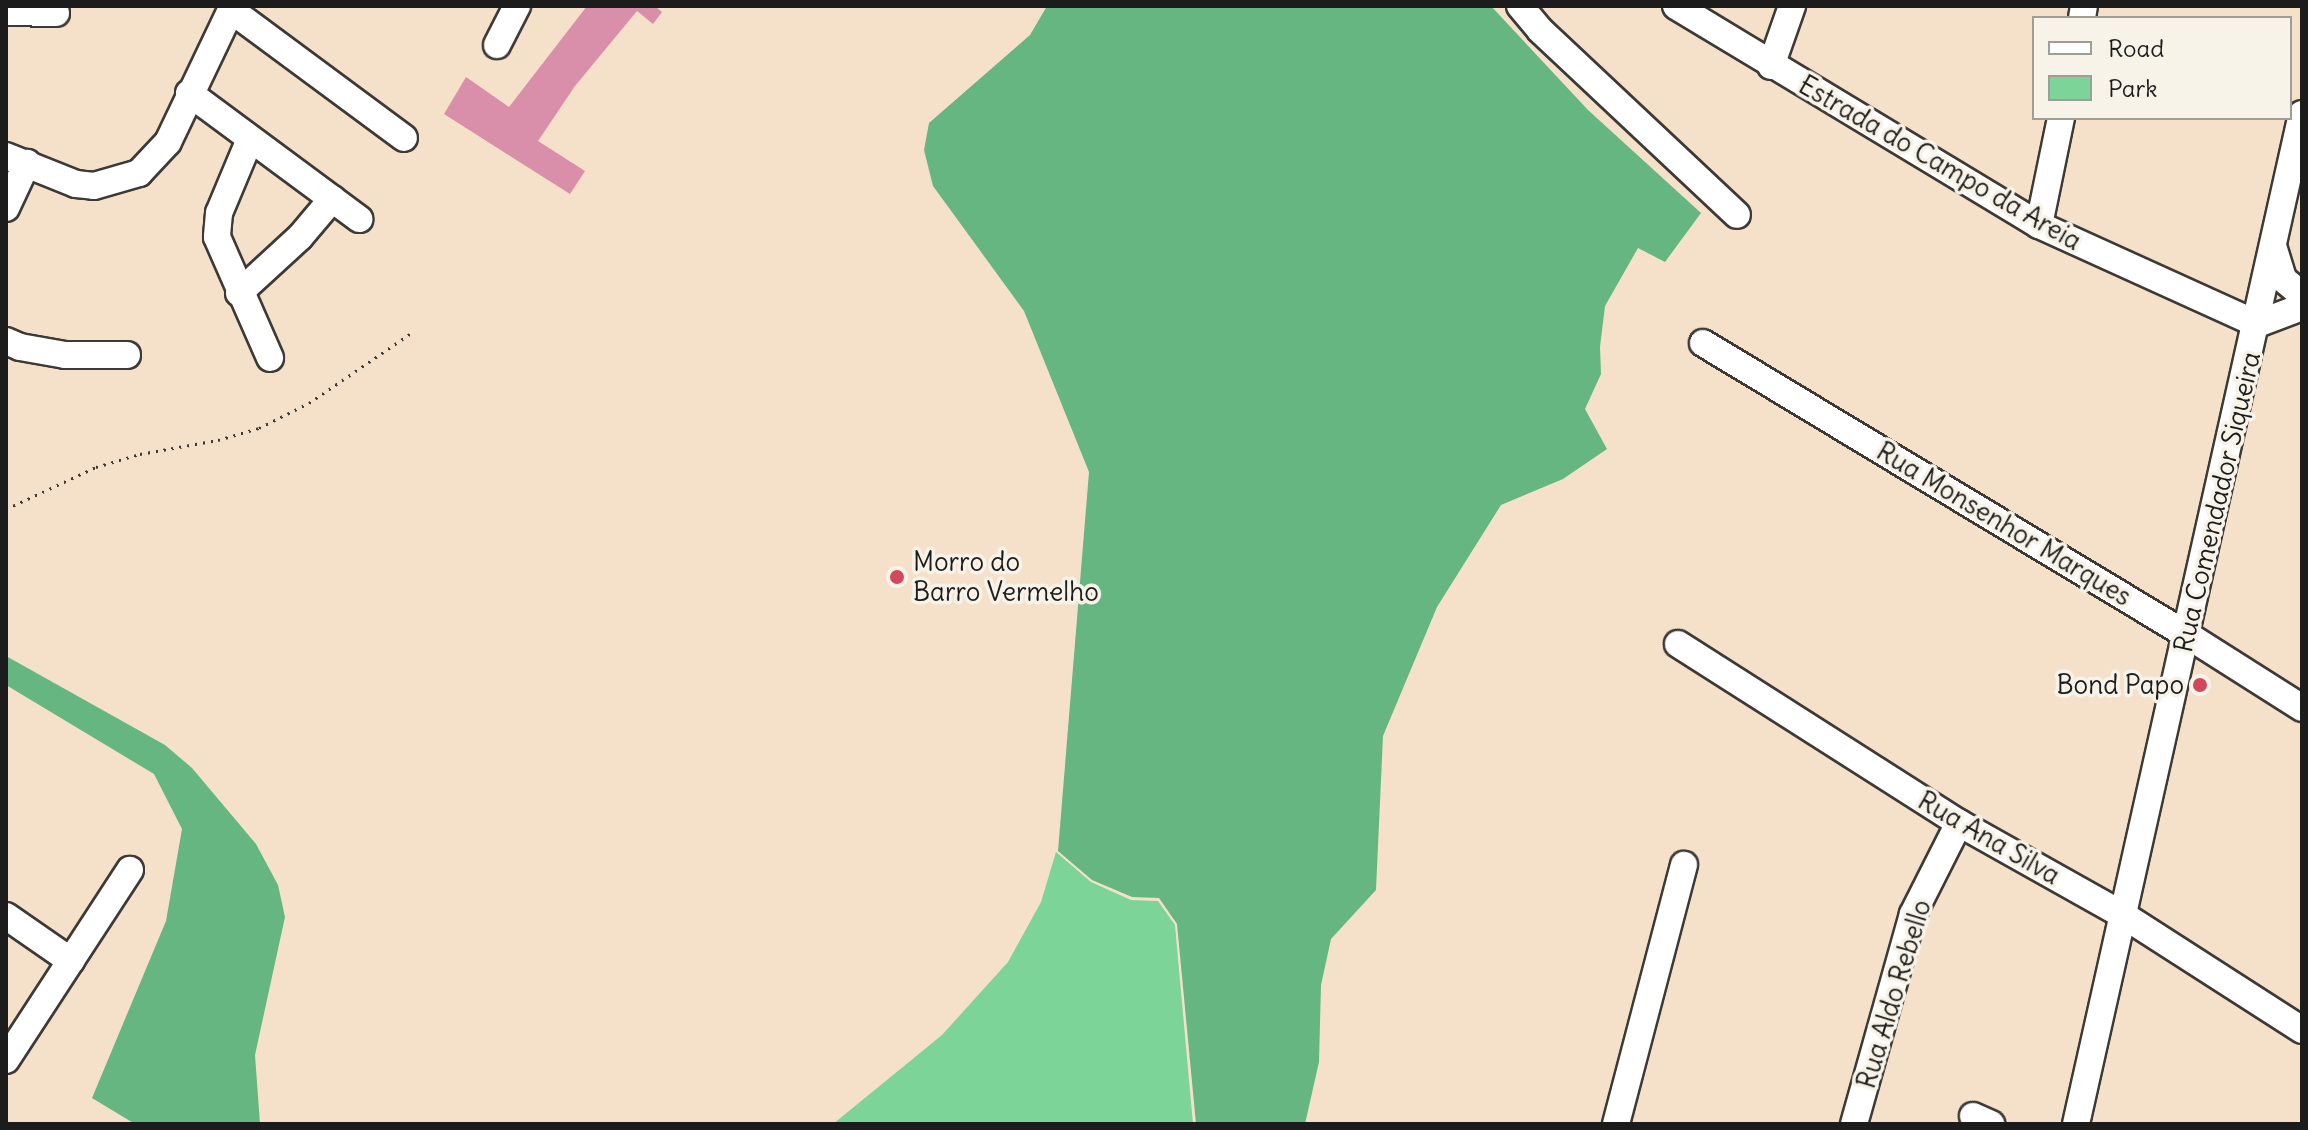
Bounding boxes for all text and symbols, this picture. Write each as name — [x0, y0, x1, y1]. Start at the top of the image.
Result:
legend — [2032, 16, 2292, 120]
text: Road — [2108, 33, 2164, 63]
street label: Estrada do Campo da Areia — [1793, 69, 2087, 257]
text: Park — [2108, 73, 2158, 103]
street label: Rua Comendador Siqueira — [2167, 349, 2267, 655]
street label: Rua Monsenhor Marques — [1871, 436, 2137, 612]
place label: Morro do Barro Vermelho — [913, 546, 1099, 608]
marker: Morro do Barro Vermelho — [888, 568, 906, 586]
place label: Bond Papo — [2057, 669, 2184, 701]
marker: Bond Papo — [2191, 676, 2209, 694]
street label: Rua Ana Silva — [1912, 785, 2066, 891]
street label: Rua Aldo Rebello — [1850, 896, 1938, 1092]

